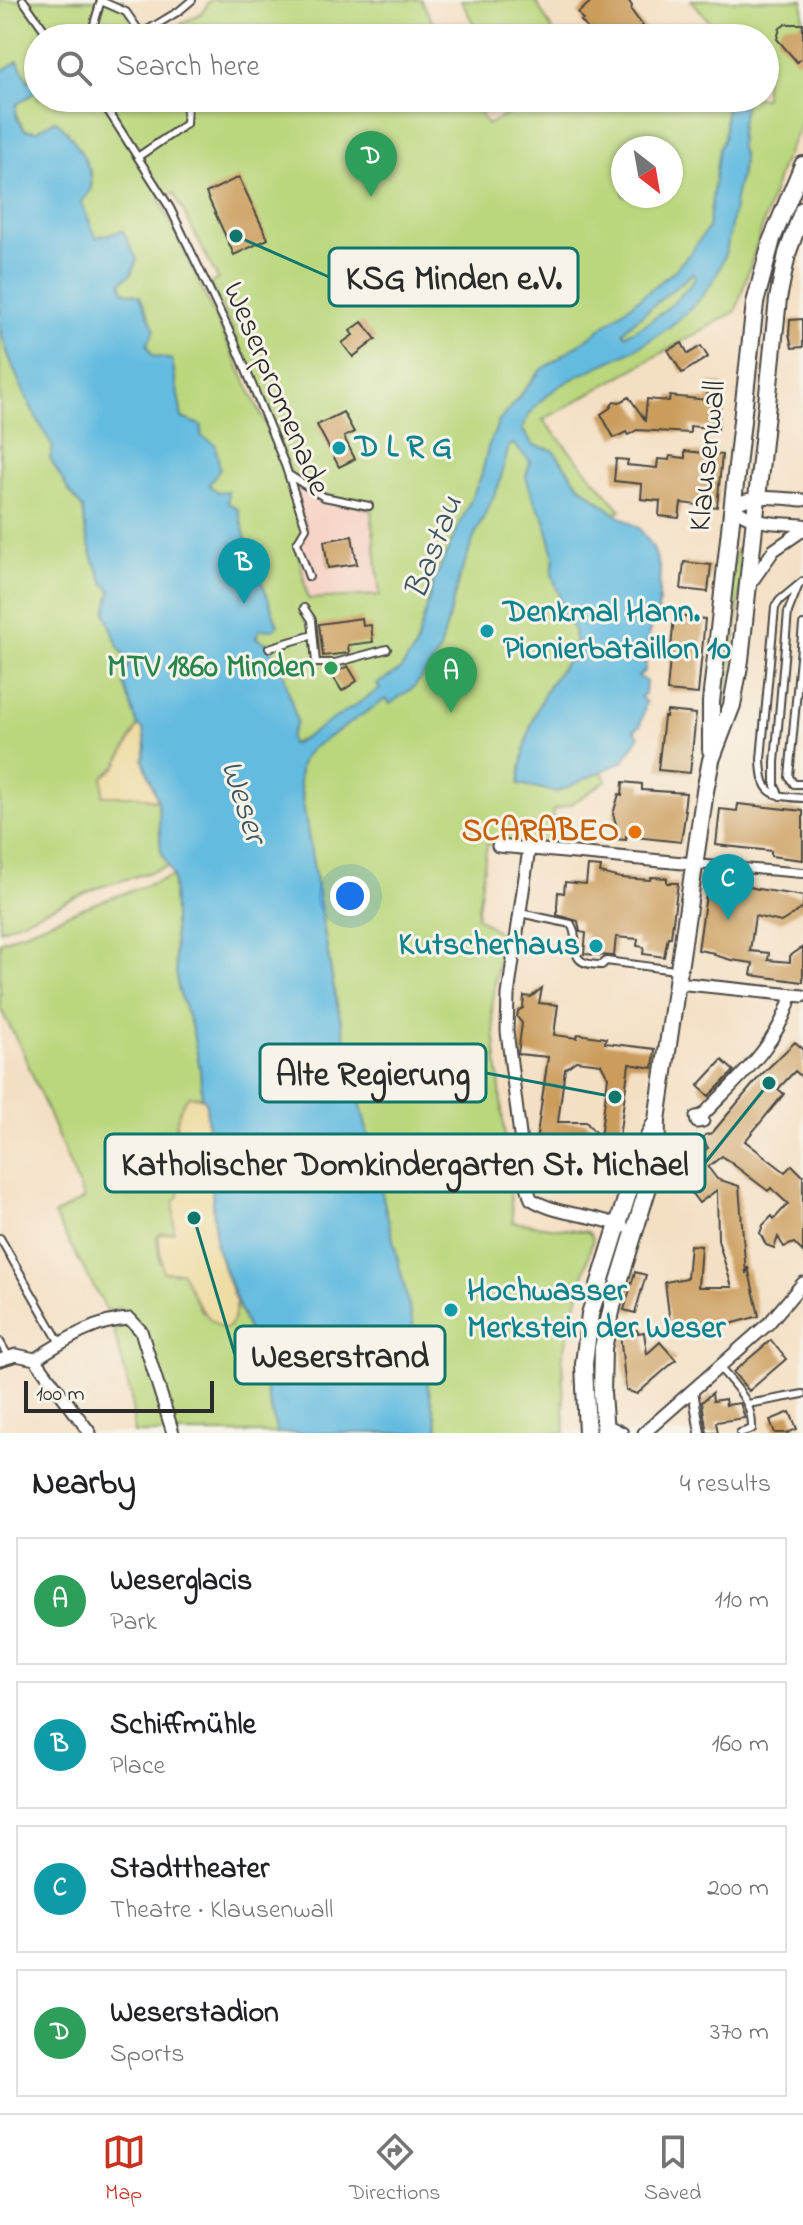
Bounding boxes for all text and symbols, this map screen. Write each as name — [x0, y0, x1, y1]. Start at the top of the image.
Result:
search box — [24, 24, 779, 112]
icon: search — [52, 46, 96, 90]
text: Search here — [116, 46, 260, 90]
pin: D — [345, 131, 397, 197]
north arrow — [611, 136, 683, 208]
callout: KSG Minden e.V. — [329, 248, 578, 306]
text: KSG Minden e.V. — [346, 256, 562, 306]
street label: Weserpromenade — [209, 275, 341, 504]
street label: Klausenwall — [678, 378, 740, 534]
place label: D L R G — [353, 425, 452, 472]
marker: D L R G — [330, 439, 348, 457]
water label: Bastau — [392, 489, 478, 607]
pin: B — [218, 538, 270, 604]
place label: Denkmal Hann. Pionierbataillon 10 — [501, 590, 731, 674]
marker: Denkmal Hann. Pionierbataillon 10 — [478, 622, 496, 640]
place label: MTV 1860 Minden — [107, 645, 315, 692]
pin: A — [425, 647, 477, 713]
marker: MTV 1860 Minden — [322, 659, 340, 677]
water label: Weser — [205, 754, 280, 854]
place label: SCARABEO — [462, 809, 619, 856]
marker: SCARABEO — [626, 823, 644, 841]
pin: C — [702, 854, 754, 920]
your location — [330, 876, 370, 916]
place label: Kutscherhaus — [399, 923, 580, 970]
marker: Kutscherhaus — [587, 937, 605, 955]
callout: Alte Regierung — [260, 1044, 486, 1102]
text: Alte Regierung — [276, 1052, 470, 1103]
callout: Katholischer Domkindergarten St. Michael — [105, 1134, 705, 1192]
text: Katholischer Domkindergarten St. Michael — [121, 1142, 689, 1193]
place label: Hochwasser Merkstein der Weser — [467, 1269, 727, 1353]
marker: Hochwasser Merkstein der Weser — [442, 1301, 460, 1319]
callout: Weserstrand — [235, 1326, 445, 1384]
text: Weserstrand — [251, 1334, 429, 1384]
scale bar — [24, 1377, 214, 1413]
text: 100 m — [36, 1379, 85, 1411]
text: Nearby — [32, 1460, 136, 1510]
text: 4 results — [680, 1466, 771, 1504]
text: Weserglacis — [110, 1560, 252, 1604]
text: A — [52, 1582, 68, 1620]
text: 110 m — [715, 1582, 769, 1620]
text: Park — [110, 1604, 157, 1642]
text: Schiffmühle — [110, 1704, 256, 1748]
text: B — [51, 1726, 69, 1764]
text: 160 m — [711, 1726, 769, 1764]
text: Place — [110, 1748, 165, 1786]
text: Stadttheater — [110, 1848, 269, 1892]
text: C — [53, 1870, 67, 1908]
text: 200 m — [707, 1870, 769, 1908]
text: Theatre · Klausenwall — [110, 1892, 333, 1930]
text: Weserstadion — [110, 1992, 279, 2036]
text: D — [50, 2014, 70, 2052]
text: 370 m — [710, 2014, 769, 2052]
text: Sports — [110, 2036, 184, 2074]
tab: Map — [102, 2130, 146, 2210]
tab: Directions — [349, 2130, 441, 2210]
tab: Saved — [644, 2130, 701, 2210]

